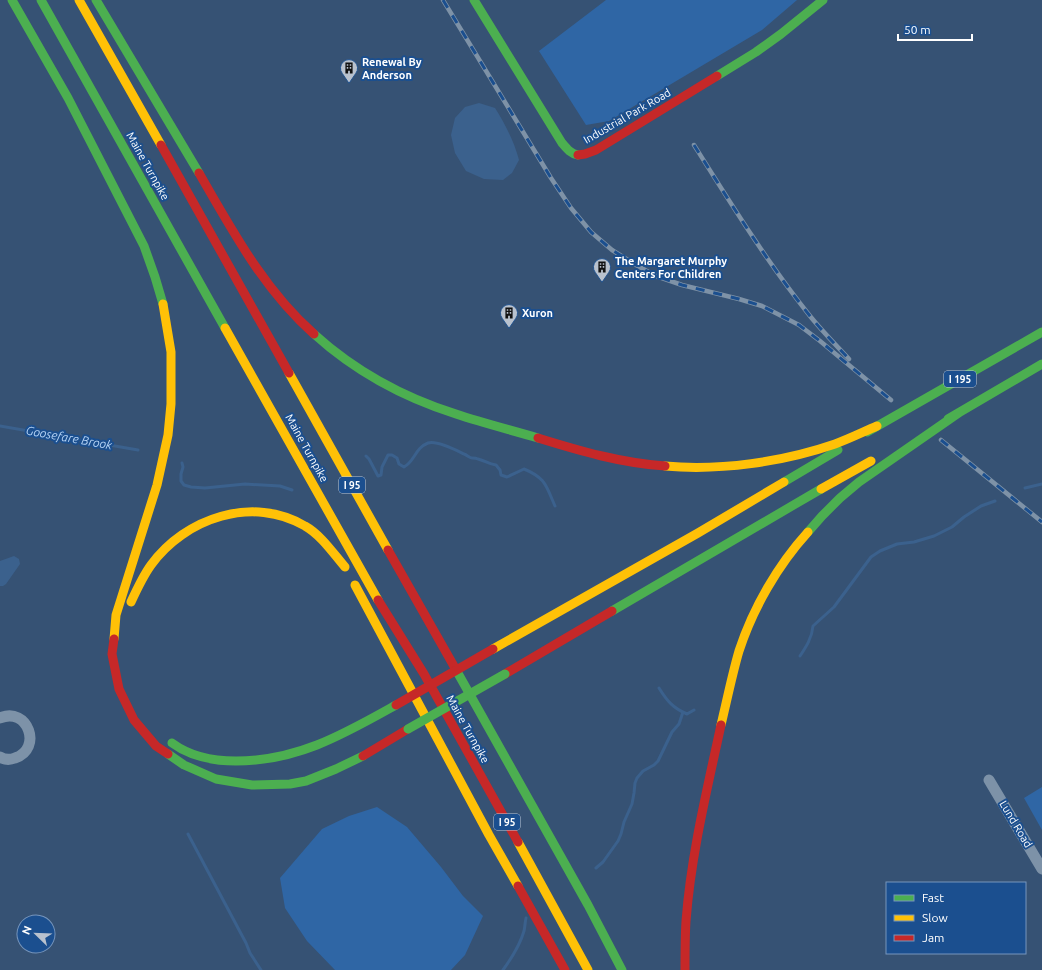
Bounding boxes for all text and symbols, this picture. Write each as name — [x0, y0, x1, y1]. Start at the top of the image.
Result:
scale bar — [898, 16, 972, 42]
text: 50 m — [904, 23, 931, 36]
place label: Renewal By Anderson — [362, 56, 422, 81]
building icon: Renewal By Anderson — [339, 58, 359, 83]
street label: Industrial Park Road — [581, 86, 673, 146]
street label: Maine Turnpike — [124, 130, 172, 202]
place label: The Margaret Murphy Centers For Children — [615, 255, 727, 280]
building icon: The Margaret Murphy Centers For Children — [592, 257, 612, 282]
building icon: Xuron — [499, 303, 519, 328]
place label: Xuron — [522, 307, 553, 319]
road number: I 195 — [944, 371, 976, 387]
street label: Maine Turnpike — [283, 412, 331, 484]
water label: Goosefare Brook — [25, 424, 114, 452]
road number: I 95 — [339, 477, 365, 493]
street label: Maine Turnpike — [444, 693, 492, 765]
street label: Lund Road — [997, 798, 1035, 850]
road number: I 95 — [494, 814, 520, 830]
legend — [886, 882, 1026, 954]
text: Fast — [922, 891, 944, 904]
text: Slow — [922, 911, 948, 924]
north arrow — [16, 914, 56, 954]
text: N — [20, 924, 34, 936]
text: Jam — [922, 931, 944, 944]

